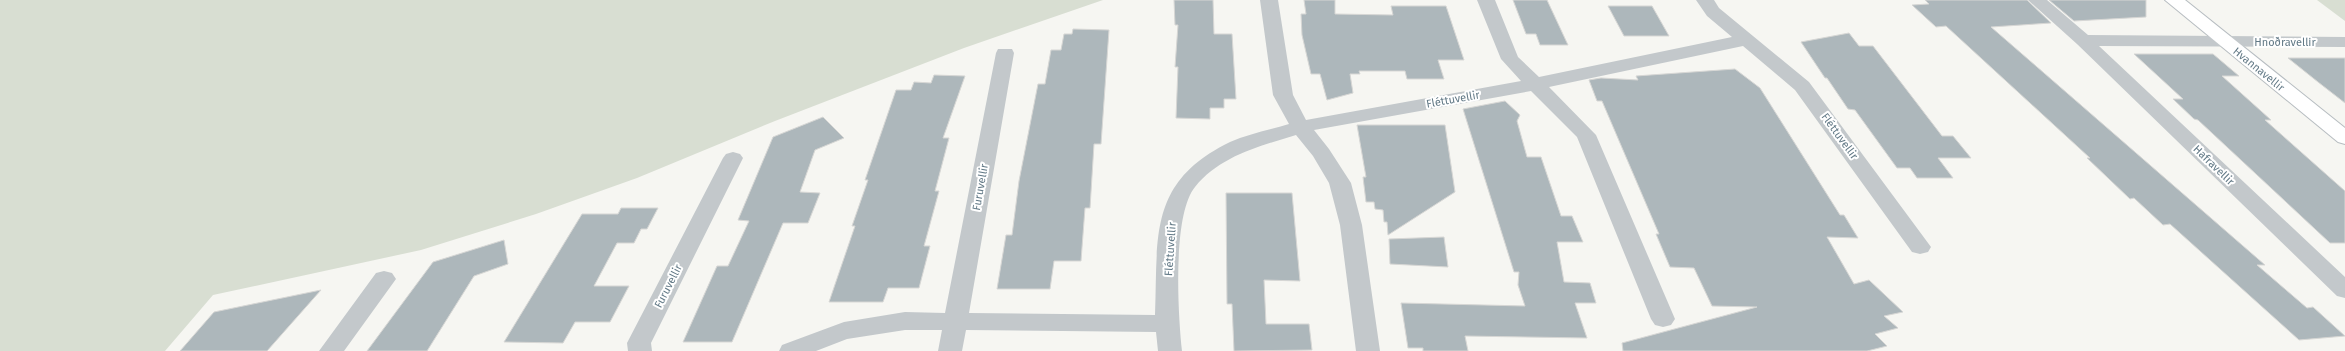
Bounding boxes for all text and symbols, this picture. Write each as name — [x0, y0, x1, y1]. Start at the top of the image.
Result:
street label: Hnoðravellir — [2254, 36, 2316, 49]
street label: Hvannavellir — [2230, 45, 2288, 95]
street label: Fléttuvellir — [1425, 88, 1482, 111]
street label: Fléttuvellir — [1818, 111, 1861, 163]
street label: Hafravellir — [2190, 143, 2237, 189]
street label: Furuvellir — [970, 162, 991, 211]
street label: Fléttuvellir — [1162, 221, 1179, 276]
street label: Furuvellir — [652, 262, 685, 310]

